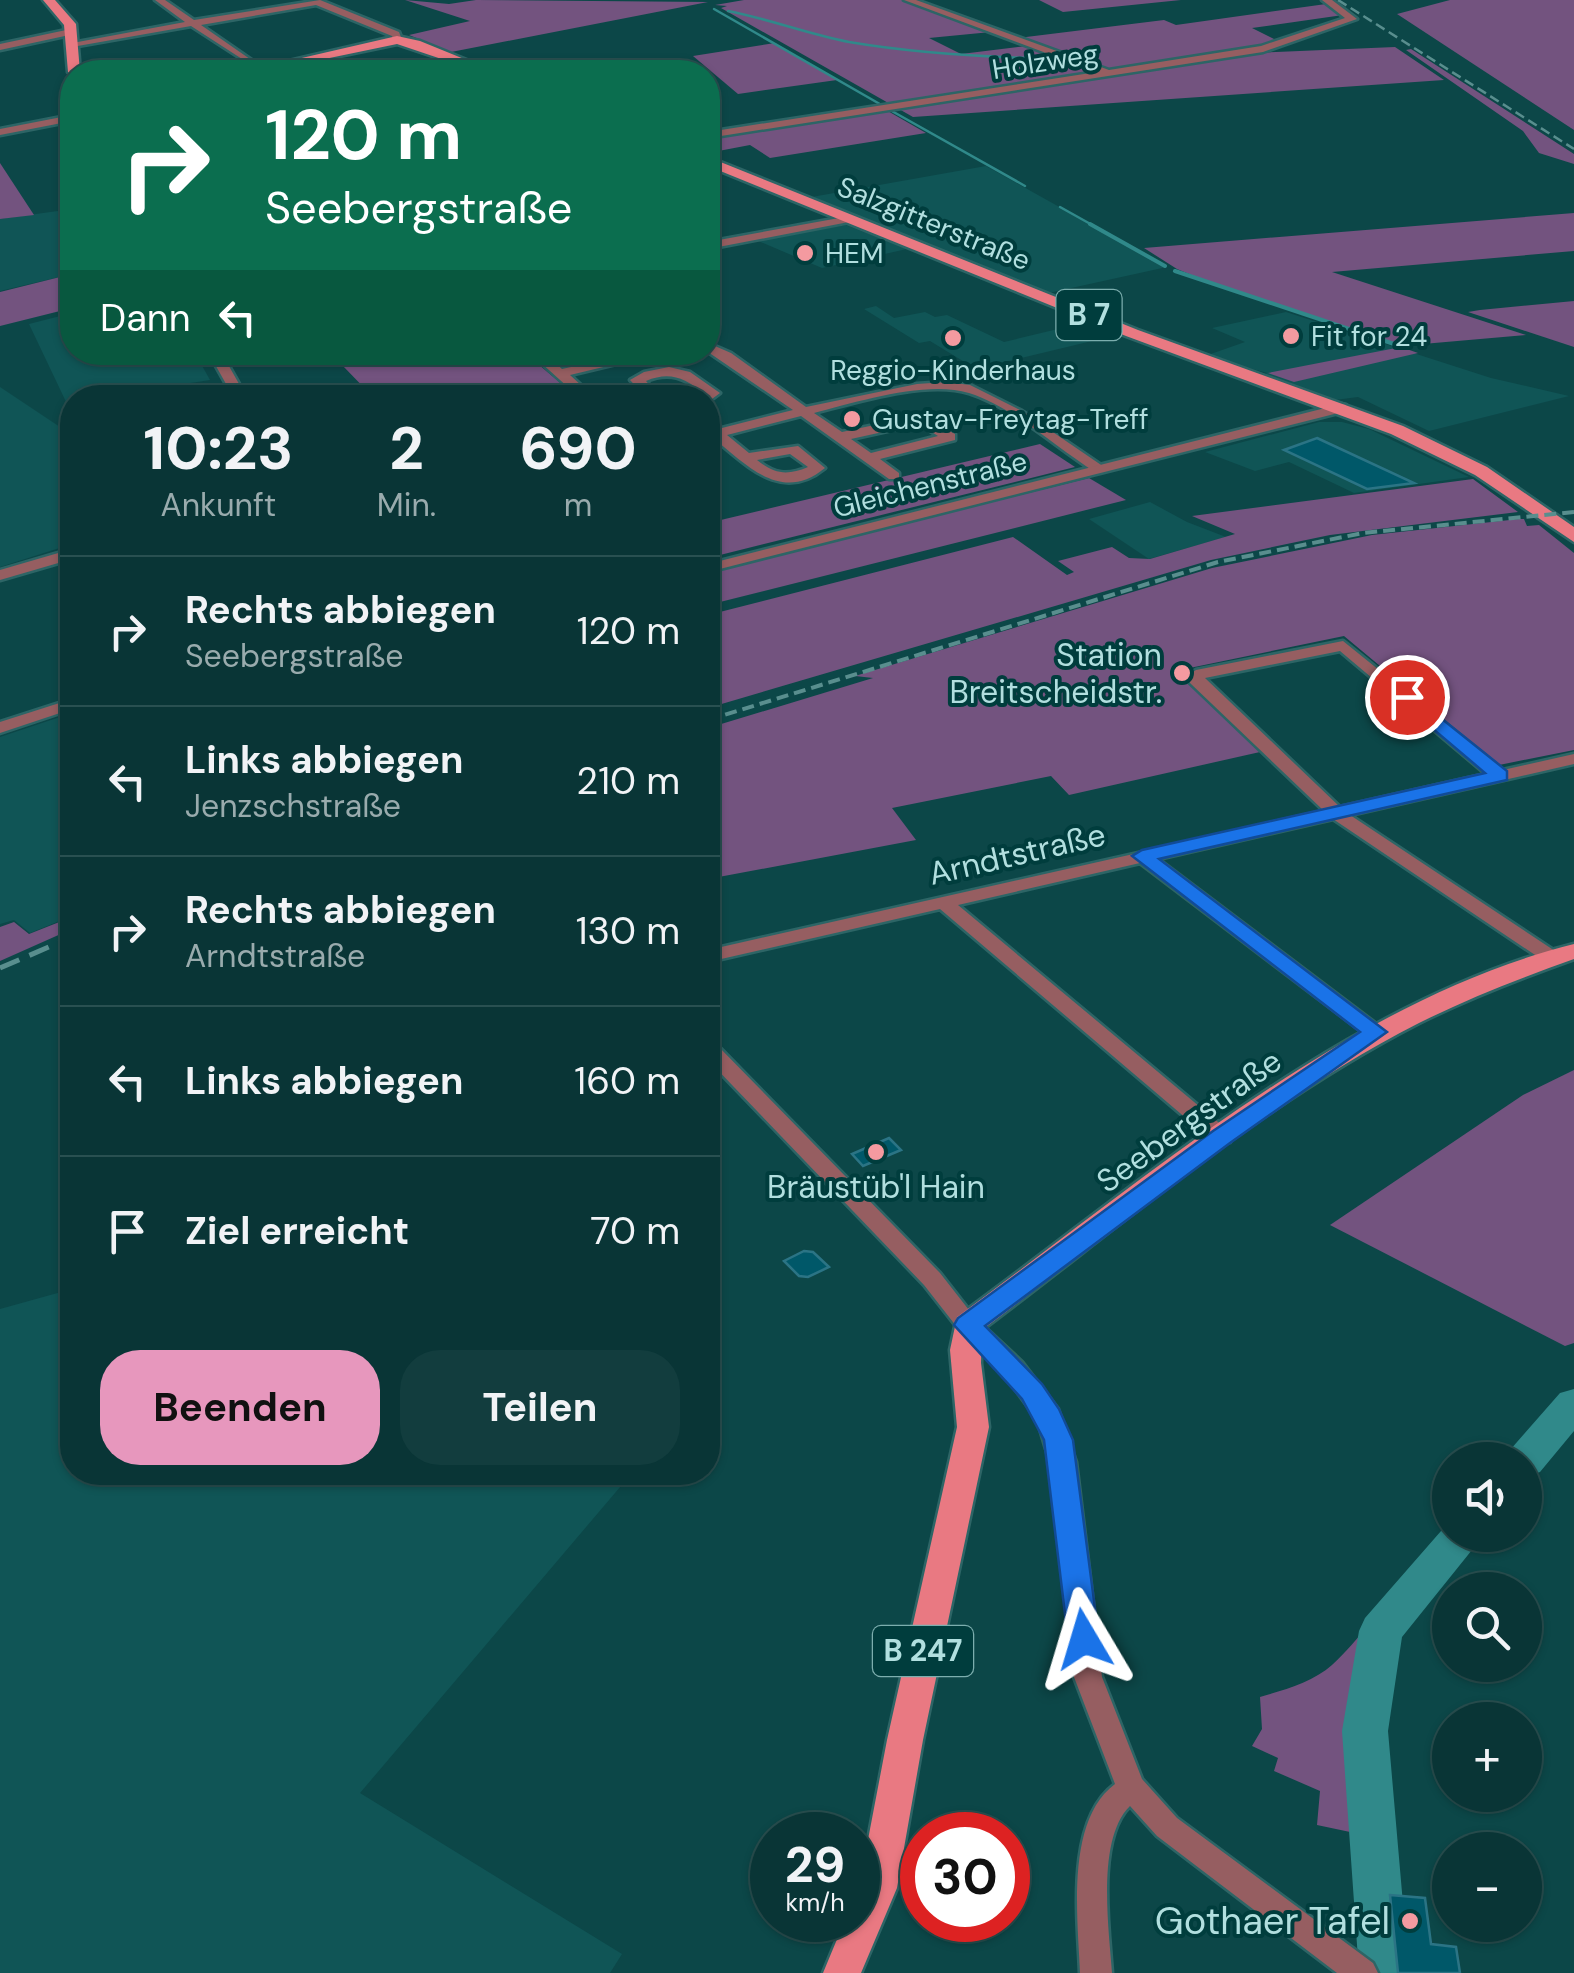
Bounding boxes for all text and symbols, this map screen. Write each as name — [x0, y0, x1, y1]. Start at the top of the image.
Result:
street label: Holzweg — [989, 35, 1101, 88]
text: 120 m — [265, 90, 462, 181]
icon: right — [100, 100, 230, 230]
street label: Salzgitterstraße — [832, 168, 1036, 279]
text: Seebergstraße — [265, 178, 572, 237]
place label: HEM — [825, 235, 883, 272]
marker: HEM — [794, 242, 816, 264]
icon: left — [210, 290, 265, 345]
road number: B 7 — [1056, 290, 1122, 340]
text: Dann — [100, 293, 190, 343]
place label: Fit for 24 — [1311, 318, 1427, 355]
marker: Fit for 24 — [1280, 325, 1302, 347]
marker: Reggio-Kinderhaus — [942, 327, 964, 349]
place label: Reggio-Kinderhaus — [830, 352, 1076, 389]
place label: Gustav-Freytag-Treff — [872, 401, 1148, 438]
marker: Gustav-Freytag-Treff — [841, 408, 863, 430]
text: 10:23 — [143, 409, 293, 488]
text: 2 — [389, 409, 424, 488]
text: 690 — [519, 409, 637, 488]
street label: Gleichenstraße — [829, 443, 1031, 526]
text: Ankunft — [160, 484, 276, 526]
text: Min. — [377, 484, 436, 526]
text: m — [564, 484, 592, 526]
text: Rechts abbiegen — [185, 585, 496, 635]
icon: right — [100, 604, 155, 659]
text: 120 m — [577, 606, 680, 656]
place label: Station Breitscheidstr. — [950, 634, 1162, 713]
text: Seebergstraße — [185, 635, 403, 677]
pin — [1365, 655, 1450, 740]
marker: Station Breitscheidstr. — [1171, 662, 1193, 684]
icon: arrive — [1380, 670, 1435, 725]
text: Links abbiegen — [185, 735, 463, 785]
icon: left — [100, 754, 155, 809]
text: 210 m — [576, 756, 680, 806]
text: Jenzschstraße — [185, 785, 401, 827]
street label: Arndtstraße — [925, 813, 1109, 895]
text: Rechts abbiegen — [185, 885, 496, 935]
icon: right — [100, 904, 155, 959]
text: 130 m — [576, 906, 680, 956]
text: Arndtstraße — [185, 935, 365, 977]
street label: Seebergstraße — [1088, 1040, 1290, 1202]
icon: left — [100, 1054, 155, 1109]
text: Links abbiegen — [185, 1056, 463, 1106]
text: 160 m — [574, 1056, 680, 1106]
marker: Bräustüb'l Hain — [865, 1141, 887, 1163]
place label: Bräustüb'l Hain — [767, 1166, 985, 1208]
icon: arrive — [100, 1204, 155, 1259]
text: Ziel erreicht — [185, 1206, 409, 1256]
text: 70 m — [590, 1206, 680, 1256]
button: Beenden — [100, 1350, 380, 1465]
button: Teilen — [400, 1350, 680, 1465]
map controls — [1432, 1442, 1542, 1942]
button: sound — [1432, 1442, 1542, 1552]
button: search — [1432, 1572, 1542, 1682]
position arrow — [1032, 1587, 1136, 1691]
road number: B 247 — [873, 1626, 973, 1676]
button: + — [1432, 1702, 1542, 1812]
speed limit sign: 30 — [900, 1812, 1030, 1942]
text: 29 — [785, 1832, 845, 1898]
button: − — [1432, 1832, 1542, 1942]
text: km/h — [785, 1886, 845, 1919]
place label: Gothaer Tafel — [1155, 1896, 1390, 1946]
marker: Gothaer Tafel — [1399, 1910, 1421, 1932]

